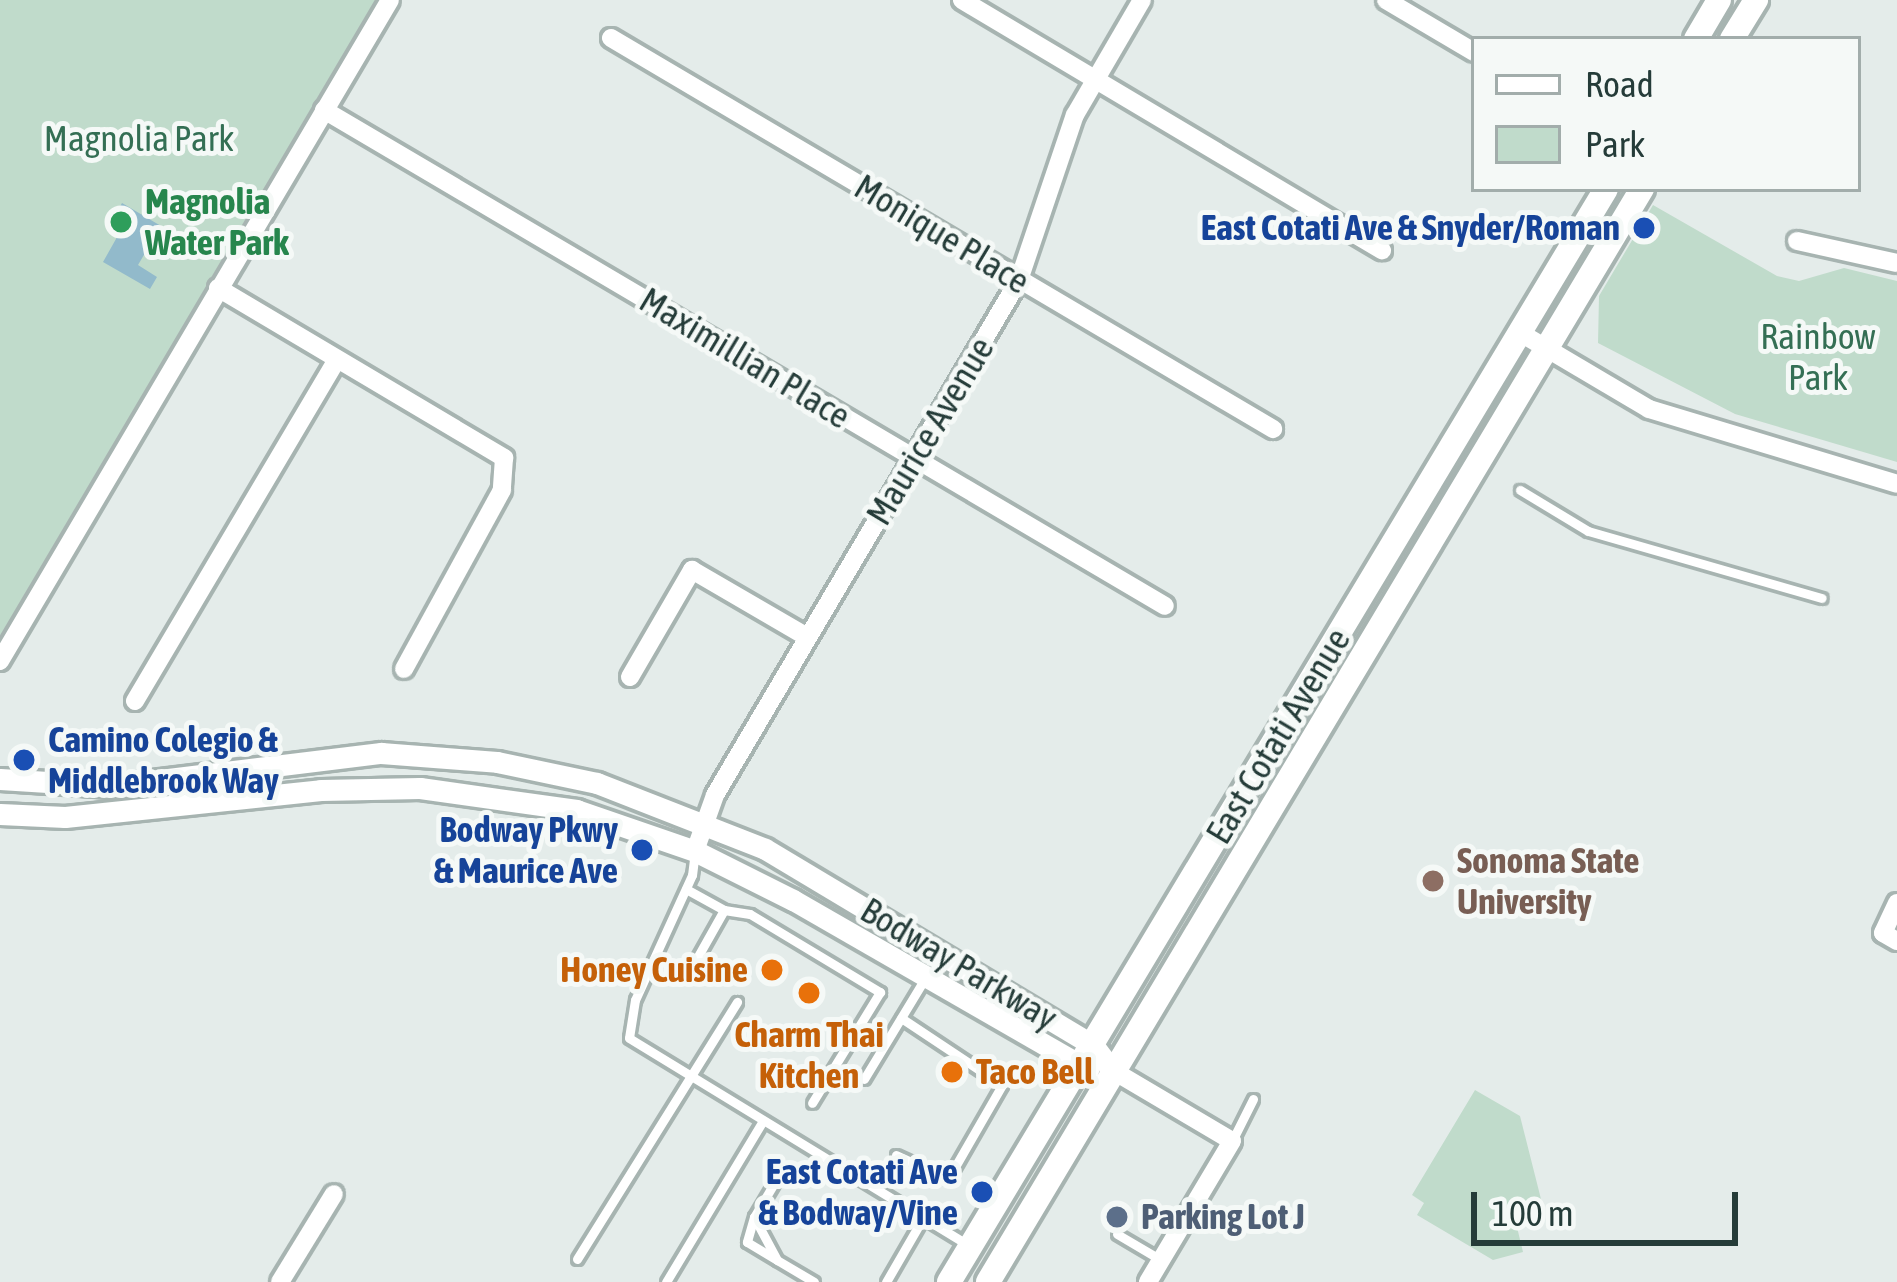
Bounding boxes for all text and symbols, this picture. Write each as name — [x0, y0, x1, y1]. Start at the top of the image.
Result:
legend — [1471, 36, 1861, 192]
text: Road — [1585, 63, 1654, 105]
park label: Magnolia Park — [44, 117, 234, 161]
text: Park — [1585, 123, 1645, 165]
street label: Monique Place — [847, 165, 1037, 303]
place label: Magnolia Water Park — [145, 179, 289, 264]
place label: East Cotati Ave & Snyder/Roman — [1201, 206, 1620, 250]
marker: Magnolia Water Park — [108, 209, 134, 235]
marker: East Cotati Ave & Snyder/Roman — [1631, 215, 1657, 241]
street label: Maximillian Place — [632, 278, 858, 438]
park label: Rainbow Park — [1760, 314, 1876, 399]
street label: Maurice Avenue — [857, 329, 1003, 533]
street label: East Cotati Avenue — [1197, 620, 1359, 852]
place label: Camino Colegio & Middlebrook Way — [48, 717, 279, 802]
marker: Camino Colegio & Middlebrook Way — [11, 747, 37, 773]
place label: Bodway Pkwy & Maurice Ave — [434, 807, 618, 892]
marker: Bodway Pkwy & Maurice Ave — [629, 837, 655, 863]
place label: Sonoma State University — [1457, 838, 1640, 923]
marker: Sonoma State University — [1420, 868, 1446, 894]
street label: Bodway Parkway — [853, 888, 1065, 1040]
place label: Honey Cuisine — [560, 948, 748, 992]
marker: Honey Cuisine — [759, 957, 785, 983]
marker: Charm Thai Kitchen — [796, 980, 822, 1006]
place label: Charm Thai Kitchen — [734, 1012, 884, 1097]
place label: Taco Bell — [976, 1050, 1094, 1094]
marker: Taco Bell — [939, 1059, 965, 1085]
place label: East Cotati Ave & Bodway/Vine — [759, 1149, 958, 1234]
scale bar — [1477, 1168, 1744, 1242]
marker: East Cotati Ave & Bodway/Vine — [969, 1179, 995, 1205]
text: 100 m — [1492, 1192, 1574, 1234]
place label: Parking Lot J — [1141, 1195, 1305, 1239]
marker: Parking Lot J — [1104, 1204, 1130, 1230]

